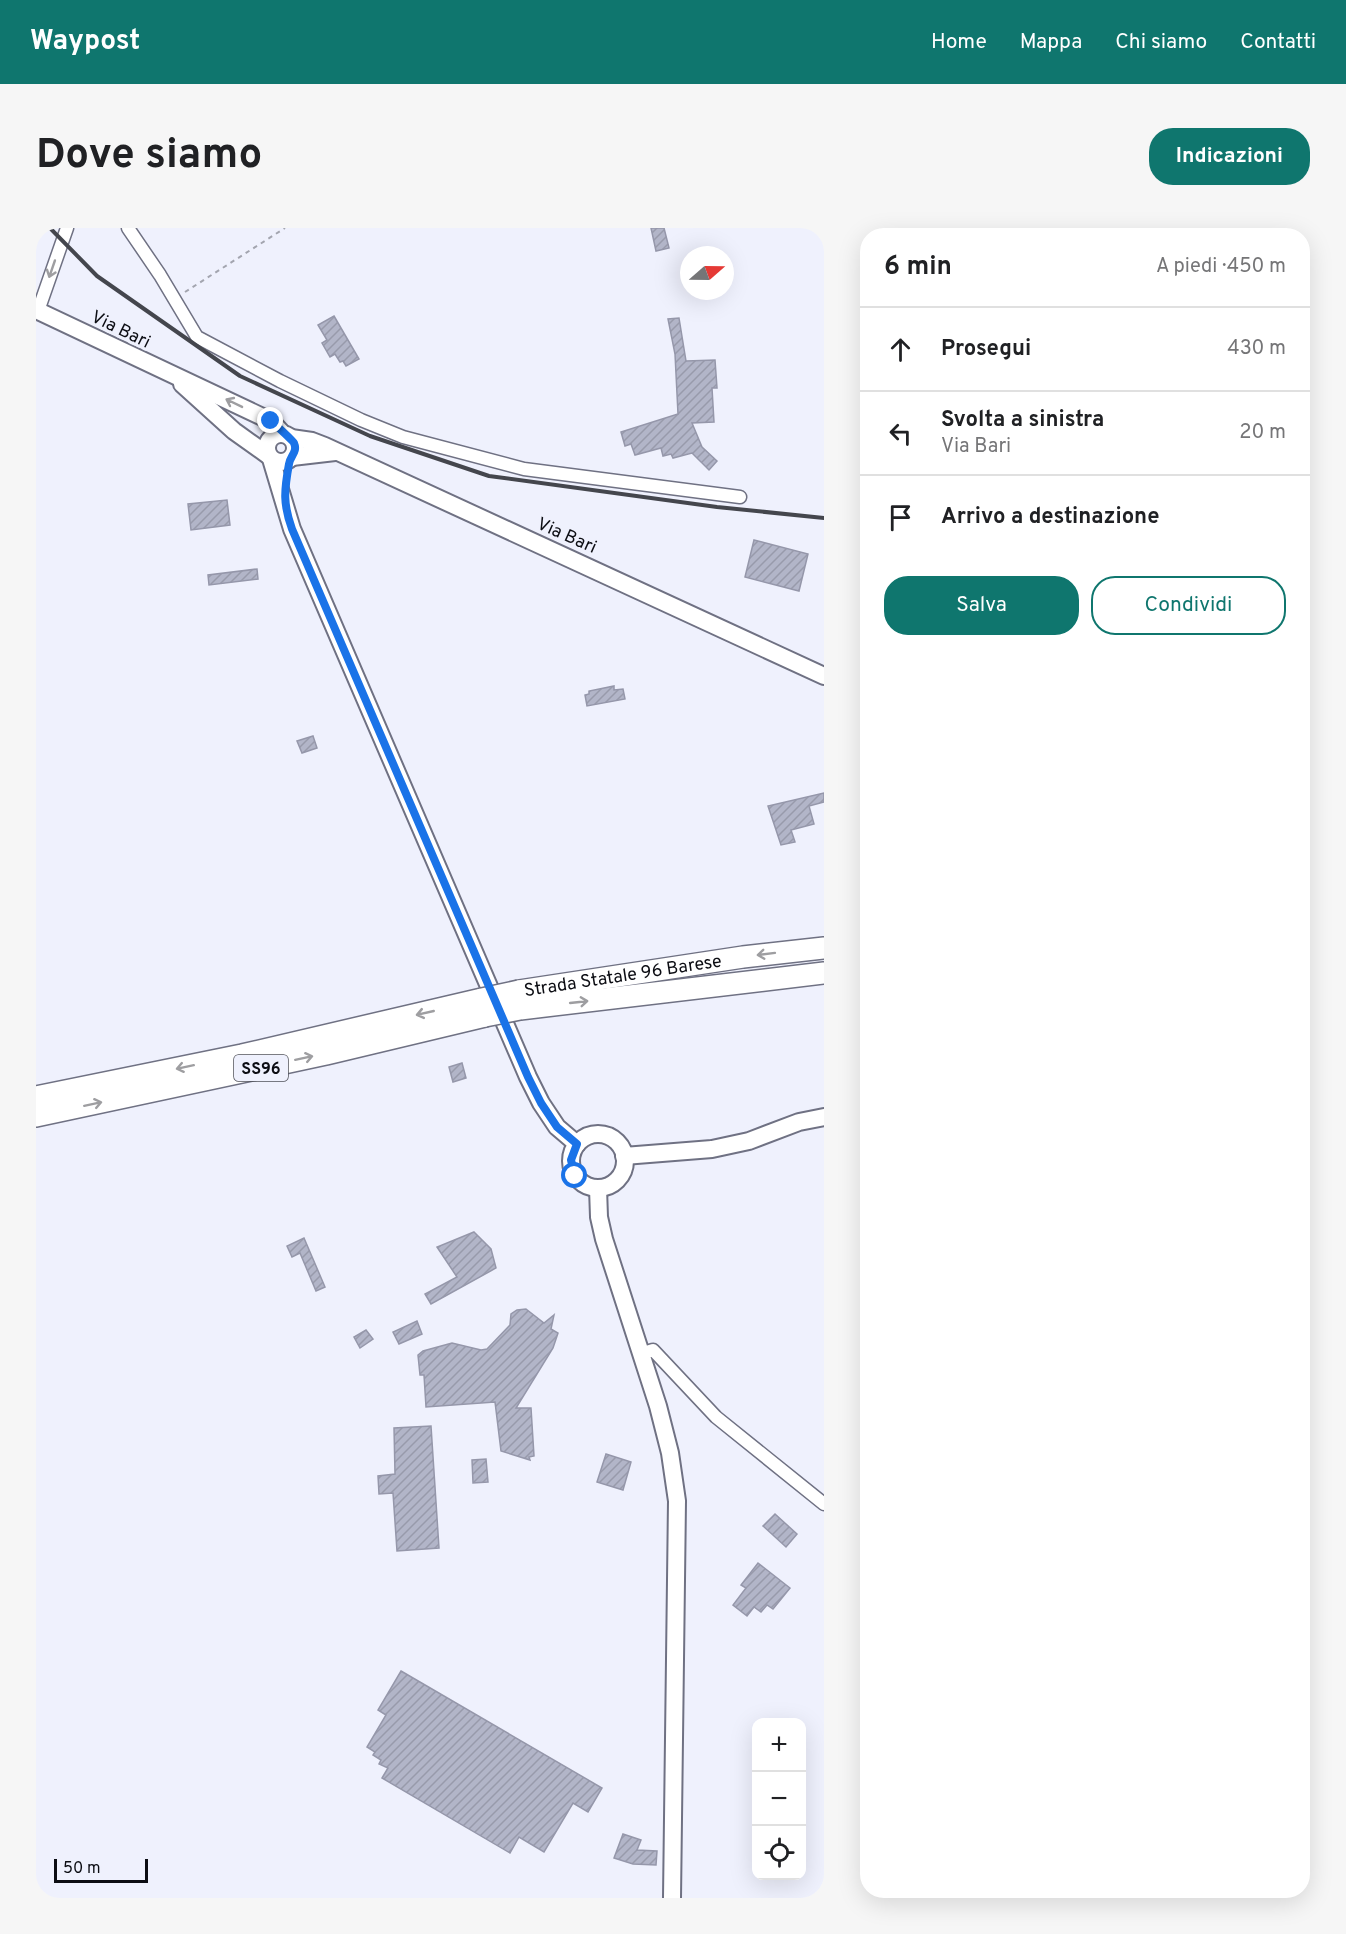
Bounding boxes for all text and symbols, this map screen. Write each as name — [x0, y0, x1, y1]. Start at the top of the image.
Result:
text: Waypost — [30, 24, 140, 60]
text: Home — [931, 29, 987, 56]
text: Mappa — [1020, 29, 1082, 56]
text: Chi siamo — [1115, 29, 1207, 56]
text: Contatti — [1240, 29, 1316, 56]
button: Indicazioni — [1149, 128, 1310, 185]
text: Dove siamo — [36, 130, 262, 183]
north arrow — [680, 246, 734, 300]
text: 6 min — [884, 251, 952, 284]
text: A piedi · 450 m — [1156, 254, 1286, 280]
one-way arrow — [46, 259, 57, 278]
street label: Via Bari — [87, 306, 154, 355]
icon: ahead — [884, 333, 917, 366]
text: Prosegui — [941, 336, 1031, 363]
text: 430 m — [1227, 336, 1286, 362]
one-way arrow — [226, 397, 244, 409]
route end — [257, 407, 283, 433]
text: Svolta a sinistra — [941, 407, 1104, 434]
icon: left — [884, 417, 917, 450]
text: 20 m — [1239, 420, 1286, 446]
text: Via Bari — [941, 434, 1011, 460]
icon: arrive — [884, 501, 917, 534]
text: Arrivo a destinazione — [941, 504, 1159, 531]
street label: Via Bari — [533, 513, 600, 560]
button: Salva — [884, 576, 1079, 635]
button: Condividi — [1091, 576, 1286, 635]
one-way arrow — [756, 949, 776, 960]
street label: Strada Statale 96 Barese — [523, 950, 723, 1003]
one-way arrow — [568, 996, 588, 1007]
one-way arrow — [416, 1007, 435, 1019]
one-way arrow — [294, 1052, 314, 1063]
road number: SS96 — [234, 1055, 288, 1081]
one-way arrow — [176, 1061, 195, 1073]
one-way arrow — [83, 1097, 102, 1109]
route start — [561, 1162, 587, 1188]
map controls — [752, 1718, 806, 1880]
button: + — [752, 1718, 806, 1772]
button: − — [752, 1772, 806, 1826]
button: locate — [752, 1826, 806, 1880]
scale bar — [54, 1856, 148, 1884]
text: 50 m — [63, 1859, 101, 1879]

